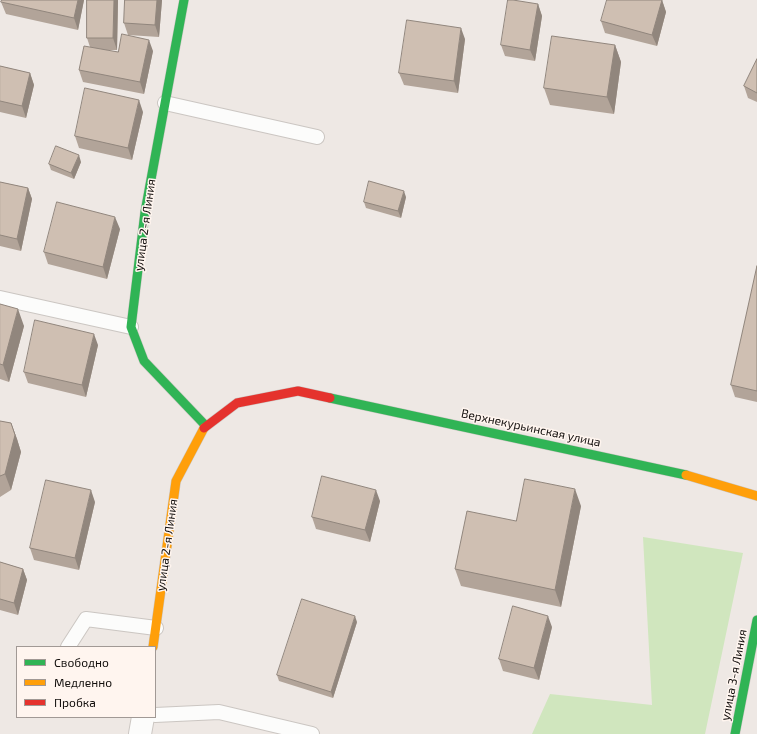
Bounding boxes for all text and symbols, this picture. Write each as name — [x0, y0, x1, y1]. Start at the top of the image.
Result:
street label: улица 2-я Линия — [131, 178, 159, 272]
street label: Верхнекурьинская улица — [460, 406, 602, 450]
street label: улица 2-я Линия — [153, 498, 181, 592]
street label: улица 3-я Линия — [718, 628, 750, 722]
legend — [16, 646, 156, 718]
text: Свободно — [54, 655, 109, 669]
text: Медленно — [54, 675, 112, 689]
text: Пробка — [54, 695, 96, 709]

